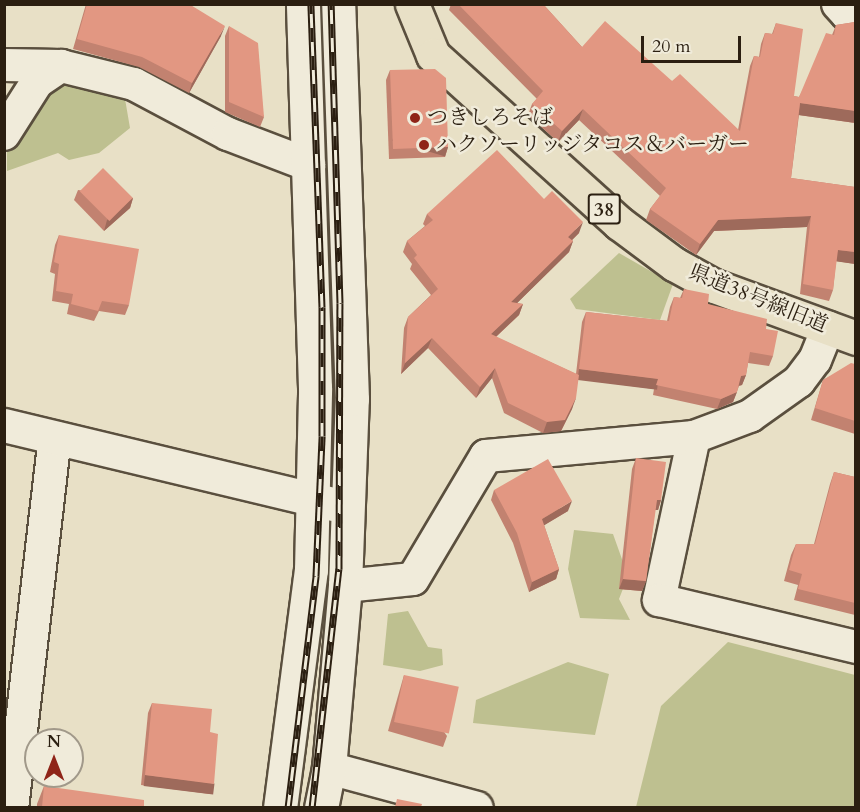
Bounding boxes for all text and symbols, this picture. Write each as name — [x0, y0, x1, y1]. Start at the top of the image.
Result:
scale bar — [644, 24, 744, 62]
text: 20 m — [652, 34, 691, 59]
place label: つきしろそば — [427, 105, 553, 131]
marker: つきしろそば — [408, 111, 422, 125]
place label: ハクソーリッジタコス＆バーガー — [436, 132, 751, 158]
marker: ハクソーリッジタコス＆バーガー — [417, 138, 431, 152]
road number: 38 — [588, 192, 620, 226]
street label: 県道38号線旧道 — [685, 260, 831, 338]
north arrow — [24, 728, 84, 788]
text: N — [47, 731, 61, 753]

